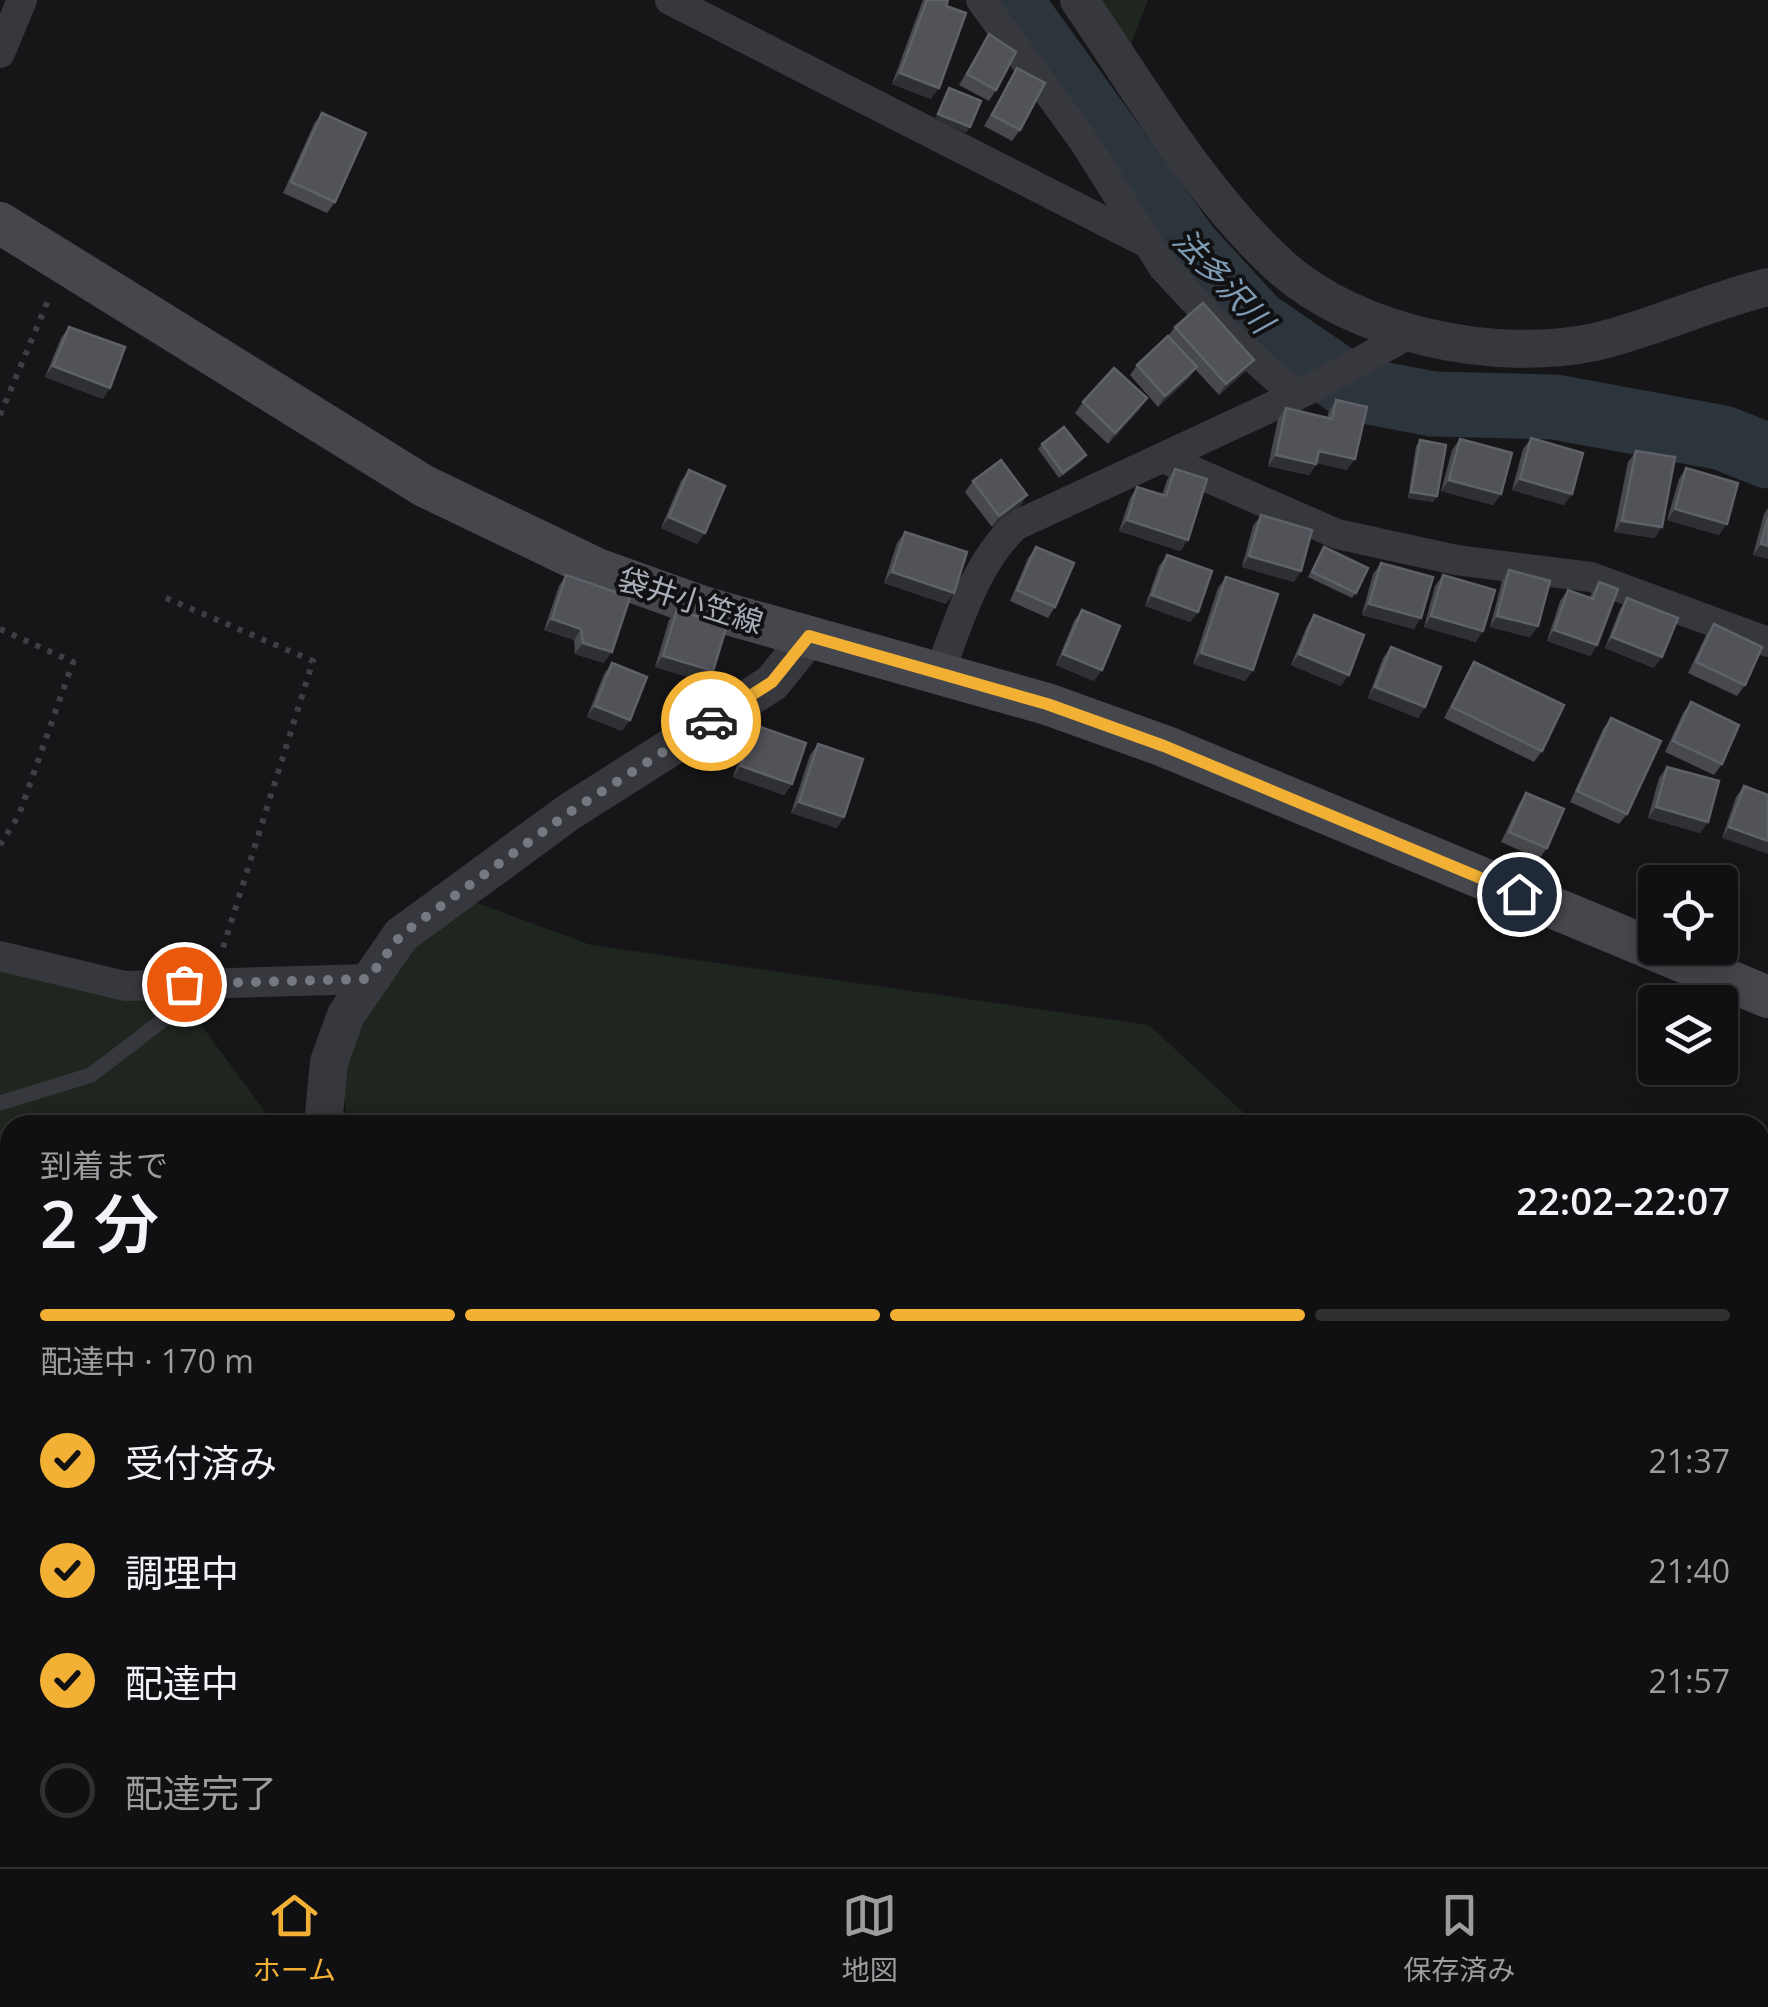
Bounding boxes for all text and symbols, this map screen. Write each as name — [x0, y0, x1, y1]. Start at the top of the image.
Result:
water label: 法多沢川 — [1165, 219, 1285, 344]
street label: 袋井小笠線 — [613, 557, 769, 643]
courier — [661, 671, 761, 771]
icon: car — [684, 694, 739, 749]
pin — [1477, 852, 1562, 937]
map controls — [1638, 865, 1738, 1085]
button: locate — [1638, 865, 1738, 965]
icon: home — [1492, 867, 1547, 922]
pin — [142, 942, 227, 1027]
icon: bag — [157, 957, 212, 1012]
button: layers — [1638, 985, 1738, 1085]
text: 到着まで — [40, 1143, 168, 1186]
text: 22:02–22:07 — [1516, 1174, 1730, 1226]
text: 2 分 — [40, 1179, 159, 1267]
text: 配達中 · 170 m — [40, 1339, 254, 1382]
icon: check — [40, 1433, 95, 1488]
text: 受付済み — [125, 1436, 277, 1488]
text: 21:37 — [1648, 1439, 1730, 1482]
icon: check — [40, 1543, 95, 1598]
text: 調理中 — [125, 1546, 239, 1598]
text: 21:40 — [1648, 1549, 1730, 1592]
icon: check — [40, 1653, 95, 1708]
text: 配達中 — [125, 1656, 239, 1708]
text: 21:57 — [1648, 1659, 1730, 1702]
text: 配達完了 — [125, 1766, 277, 1818]
tab: ホーム — [253, 1888, 336, 1988]
tab: 地図 — [842, 1888, 898, 1988]
tab: 保存済み — [1403, 1888, 1515, 1988]

